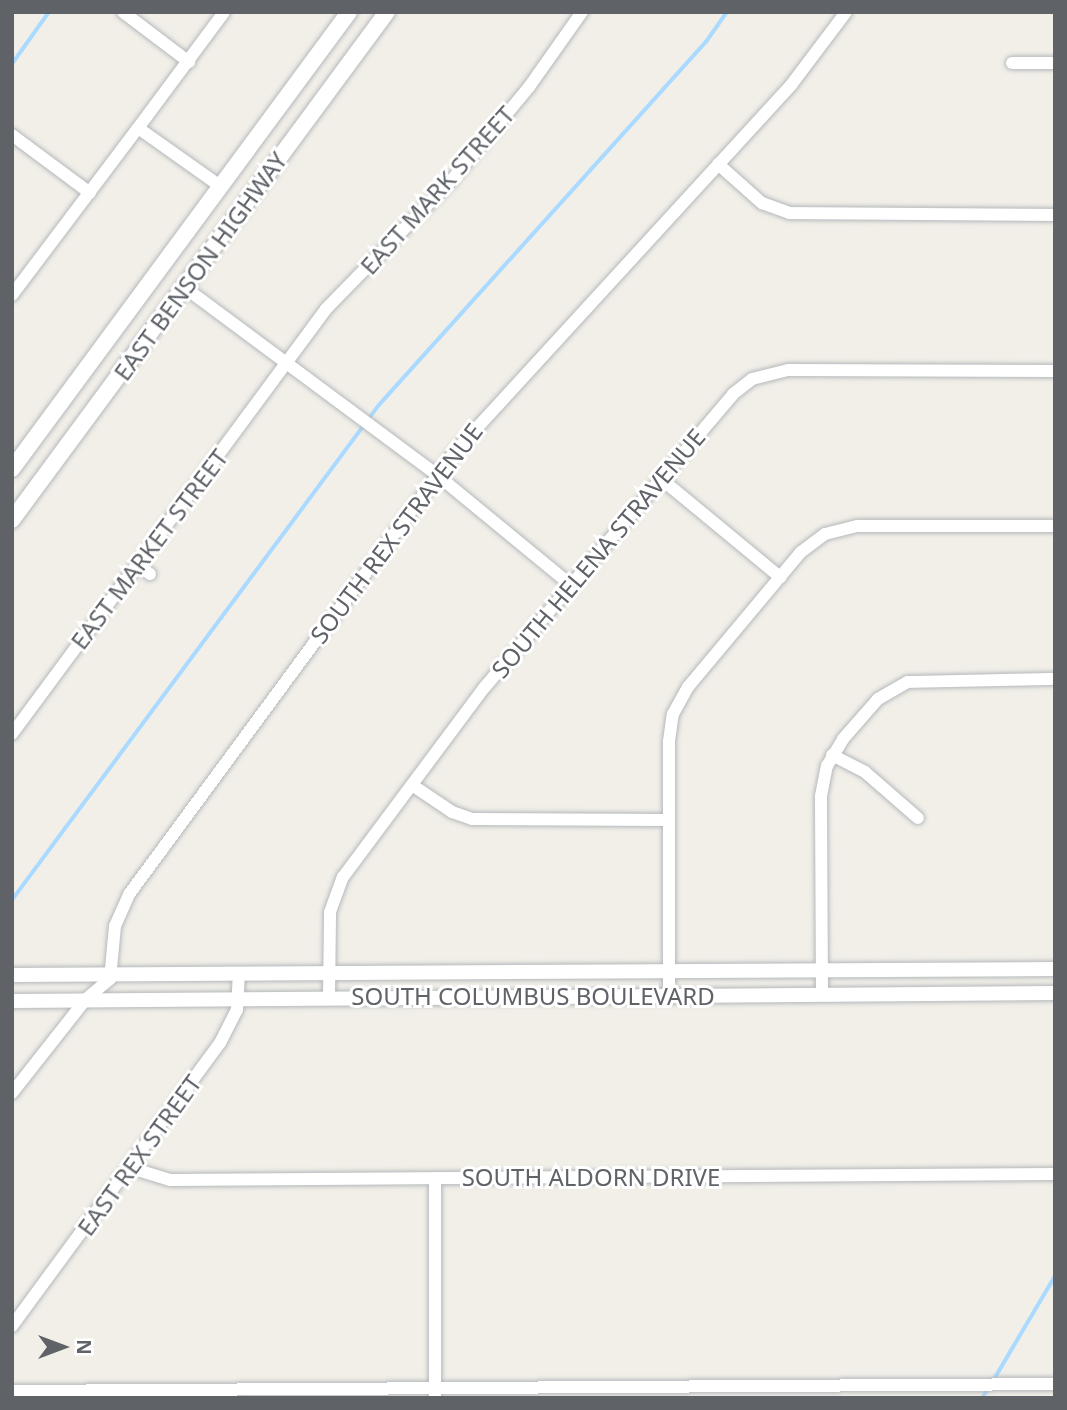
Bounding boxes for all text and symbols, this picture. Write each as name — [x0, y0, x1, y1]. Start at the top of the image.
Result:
street label: EAST MARK STREET — [354, 100, 520, 280]
street label: EAST BENSON HIGHWAY — [108, 146, 292, 386]
street label: SOUTH REX STRAVENUE — [304, 417, 488, 649]
street label: SOUTH HELENA STRAVENUE — [485, 423, 711, 683]
street label: EAST MARKET STREET — [64, 443, 234, 655]
street label: SOUTH COLUMBUS BOULEVARD — [351, 982, 715, 1010]
street label: EAST REX STREET — [71, 1069, 207, 1241]
street label: SOUTH ALDORN DRIVE — [462, 1163, 720, 1191]
north arrow — [28, 1312, 98, 1382]
text: N — [71, 1339, 97, 1355]

